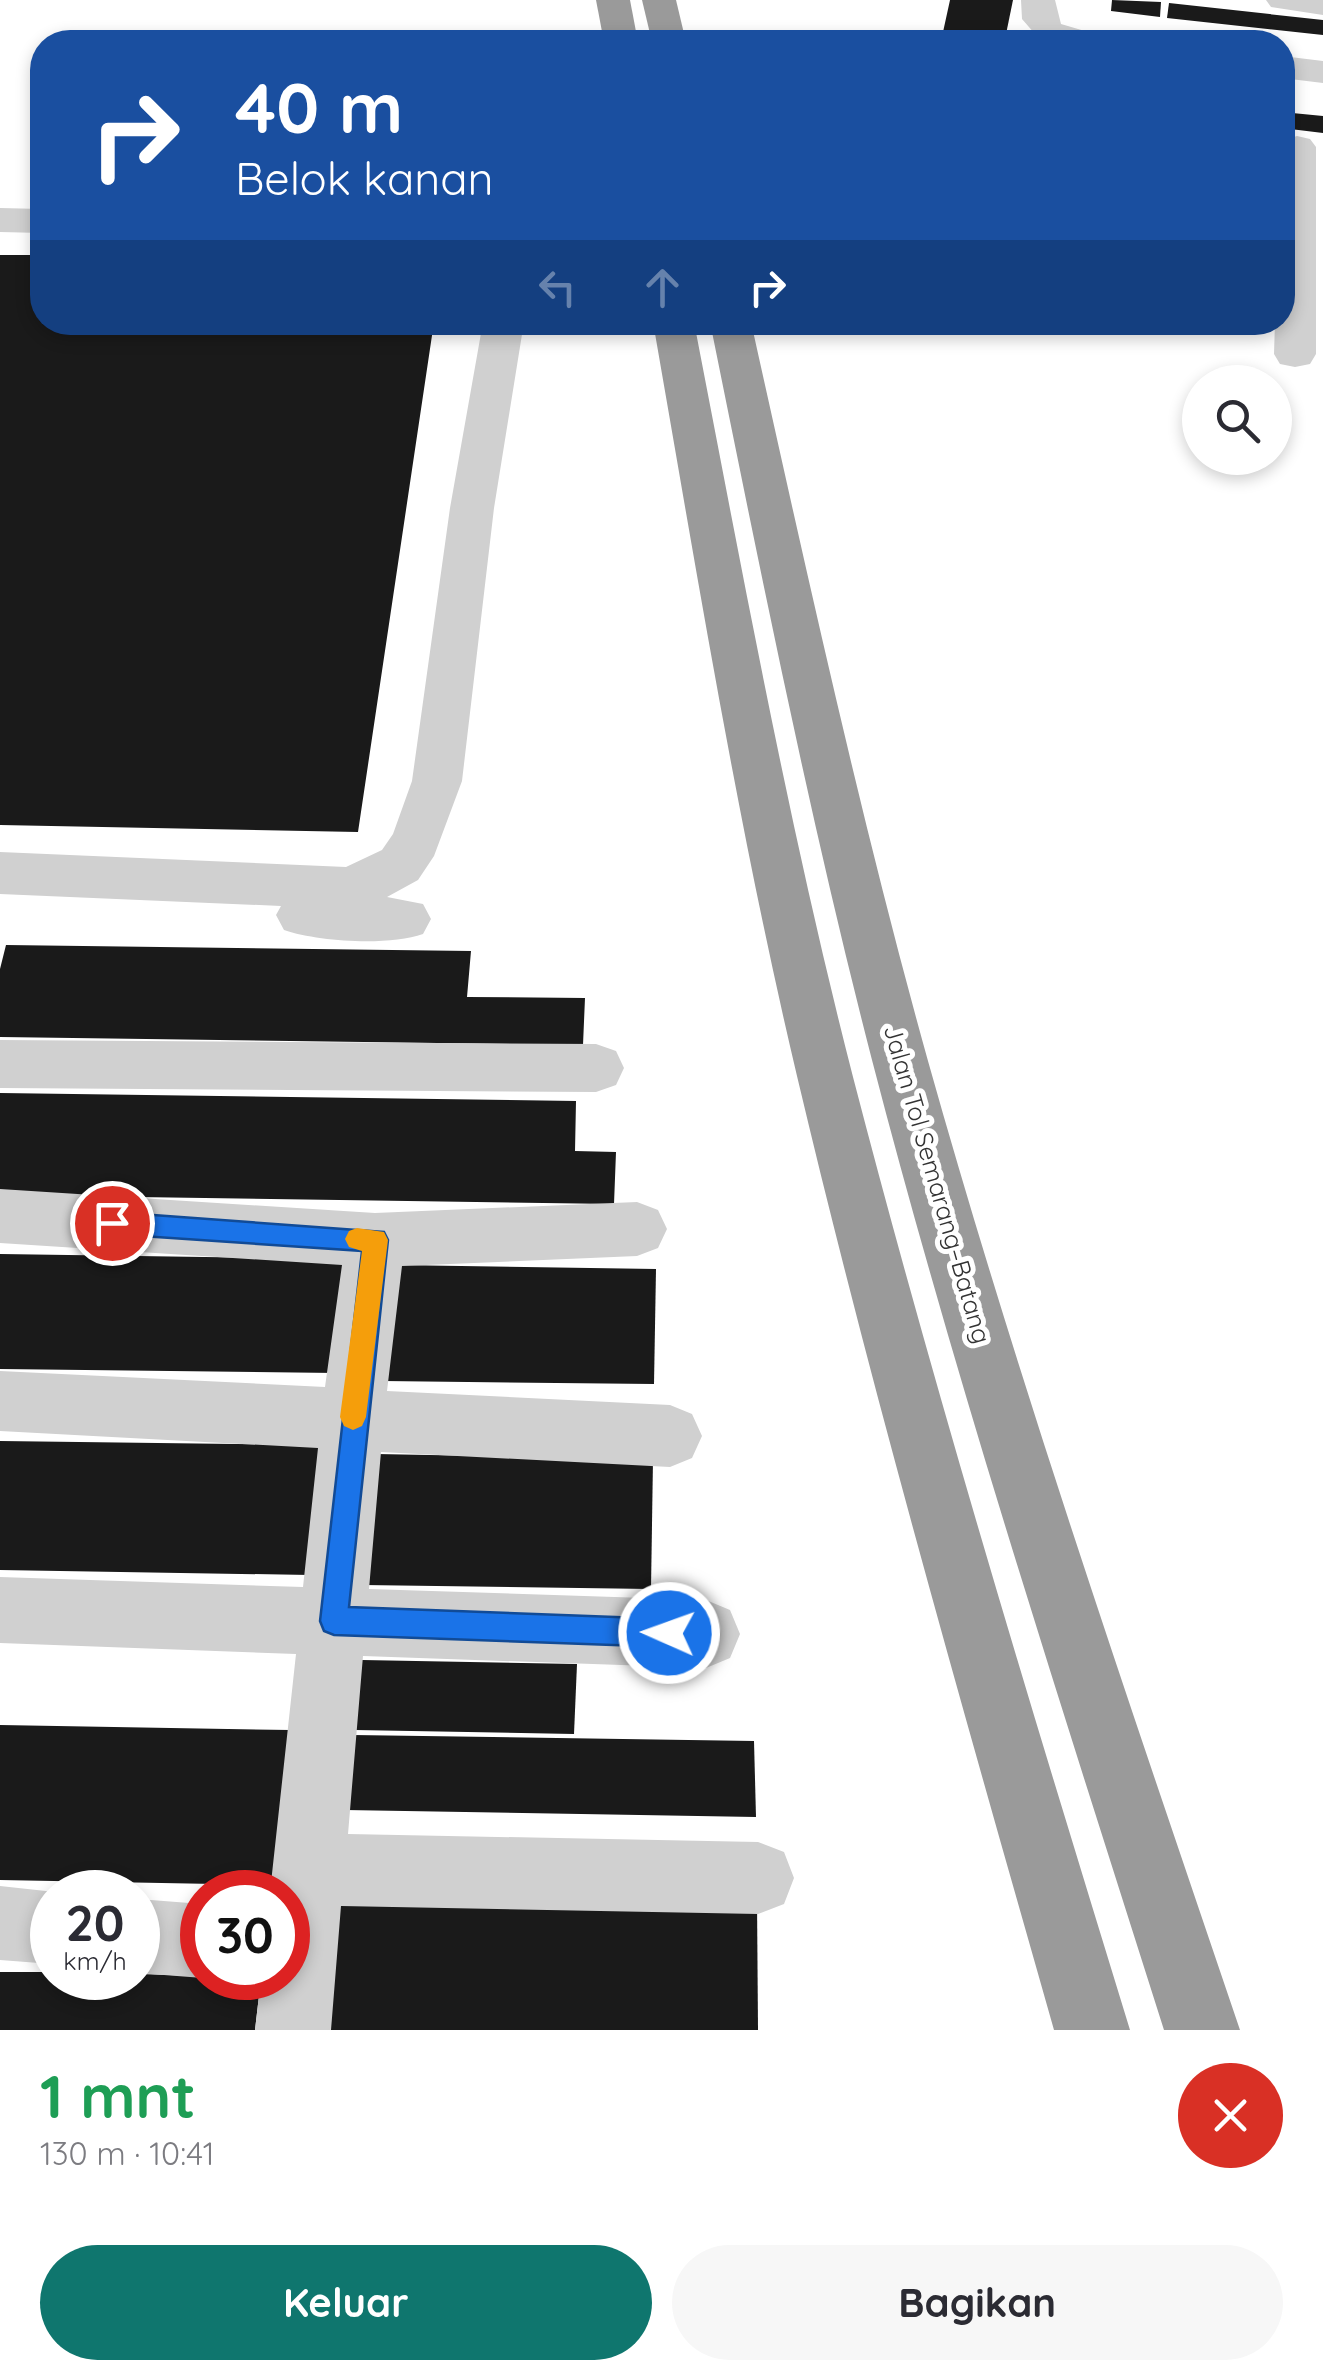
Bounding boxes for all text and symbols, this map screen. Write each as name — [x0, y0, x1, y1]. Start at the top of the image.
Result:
text: 40 m — [235, 63, 403, 151]
icon: right — [70, 70, 200, 200]
text: Belok kanan — [235, 150, 494, 206]
icon: left — [530, 260, 585, 315]
icon: ahead — [635, 260, 690, 315]
icon: right — [740, 260, 795, 315]
map controls — [1182, 365, 1292, 475]
button: search — [1182, 365, 1292, 475]
street label: Jalan Tol Semarang–Batang — [878, 1021, 998, 1347]
pin — [70, 1181, 155, 1266]
icon: arrive — [85, 1196, 140, 1251]
position arrow — [617, 1581, 721, 1685]
speed limit sign: 30 — [180, 1870, 310, 2000]
text: 20 — [65, 1891, 125, 1954]
text: km/h — [63, 1945, 127, 1976]
text: 1 mnt — [40, 2058, 196, 2133]
button: close — [1178, 2063, 1283, 2168]
text: 130 m · 10:41 — [40, 2133, 215, 2173]
button: Keluar — [40, 2245, 652, 2360]
button: Bagikan — [672, 2245, 1283, 2360]

